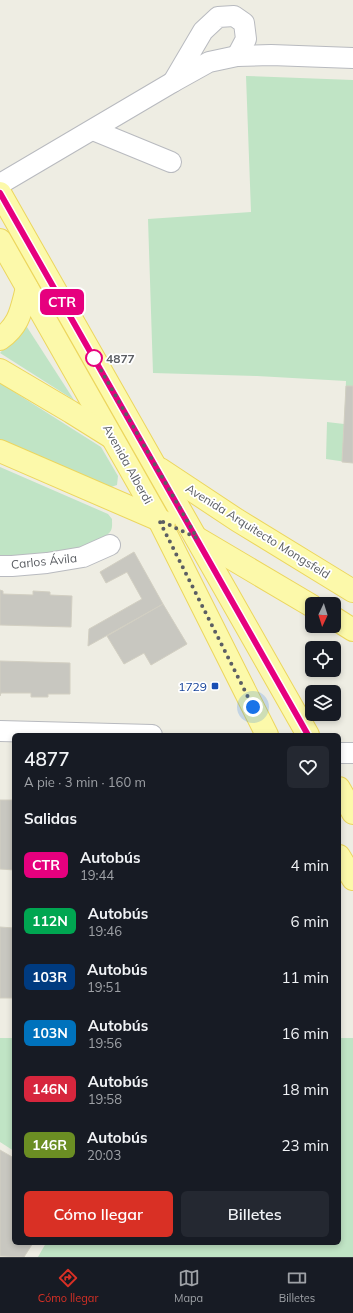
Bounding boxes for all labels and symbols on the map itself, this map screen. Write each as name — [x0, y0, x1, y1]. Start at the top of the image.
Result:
line badge: CTR — [39, 289, 85, 315]
marker: 4877 — [85, 349, 103, 367]
place label: 4877 — [106, 351, 135, 366]
street label: Avenida Alberdi — [100, 422, 156, 506]
street label: Avenida Arquitecto Mongsfeld — [183, 480, 333, 582]
street label: Carlos Ávila — [10, 550, 78, 572]
north arrow — [305, 597, 341, 633]
place label: 1729 — [178, 679, 207, 694]
marker: 1729 — [210, 681, 220, 691]
your location — [243, 697, 263, 717]

